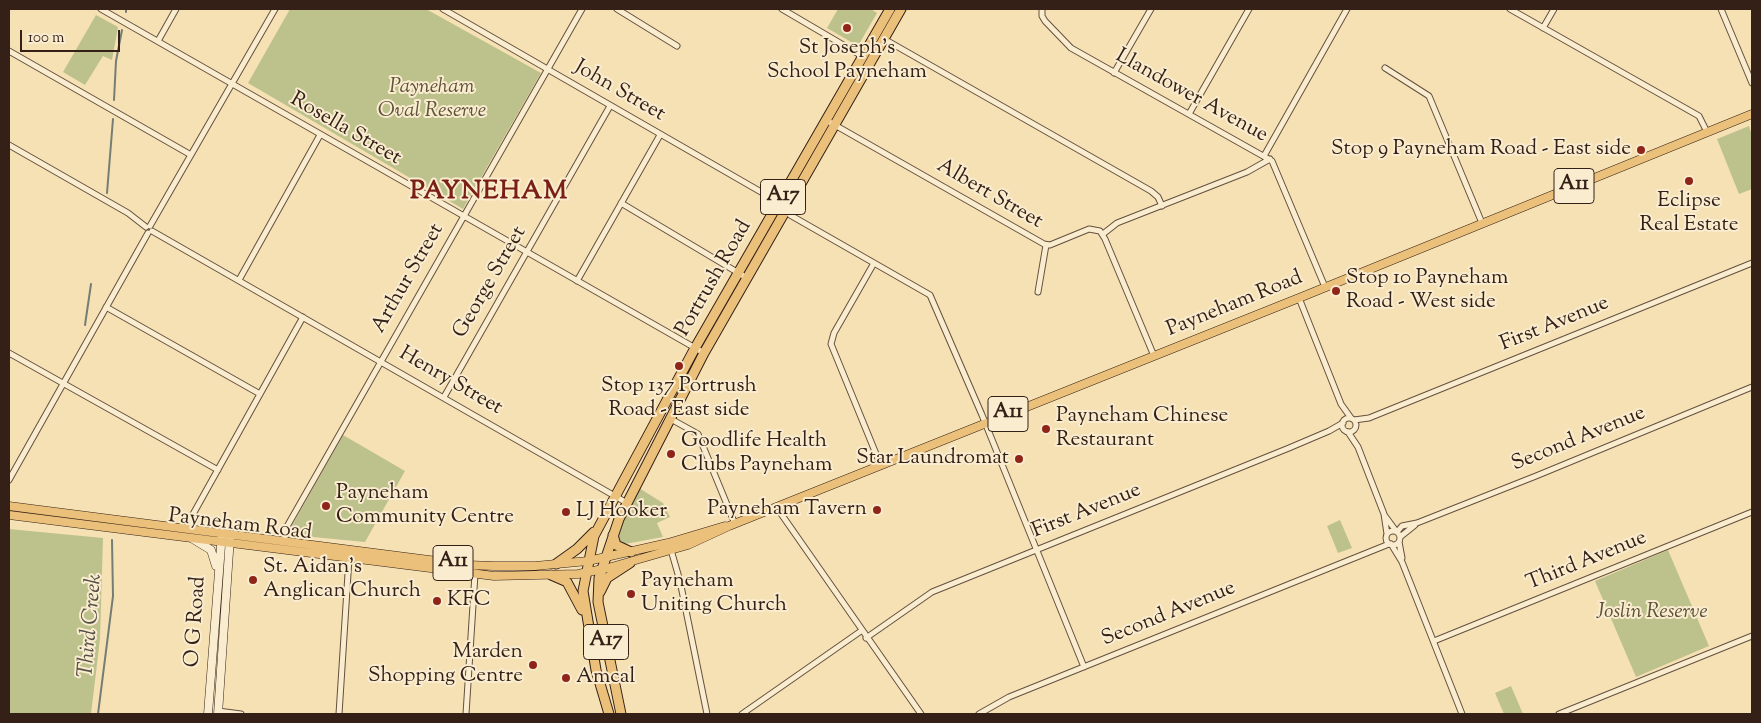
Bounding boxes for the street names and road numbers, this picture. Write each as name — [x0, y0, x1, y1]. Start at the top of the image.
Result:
street label: Llandower Avenue — [1110, 45, 1272, 149]
street label: John Street — [569, 56, 669, 128]
street label: Rosella Street — [285, 88, 405, 172]
street label: Albert Street — [932, 155, 1046, 235]
road number: A11 — [1554, 168, 1594, 204]
road number: A17 — [760, 180, 806, 214]
street label: Portrush Road — [672, 217, 758, 341]
street label: Arthur Street — [367, 220, 451, 338]
street label: George Street — [449, 223, 533, 343]
street label: Payneham Road — [1163, 266, 1307, 344]
street label: First Avenue — [1497, 292, 1613, 358]
street label: Henry Street — [394, 342, 506, 422]
road number: A11 — [988, 396, 1028, 432]
street label: Second Avenue — [1508, 402, 1650, 478]
street label: First Avenue — [1029, 479, 1145, 545]
street label: Payneham Road — [167, 505, 313, 547]
street label: Third Avenue — [1523, 526, 1651, 598]
road number: A11 — [433, 546, 473, 580]
street label: O G Road — [181, 576, 213, 668]
street label: Second Avenue — [1098, 577, 1240, 653]
road number: A17 — [584, 624, 628, 660]

